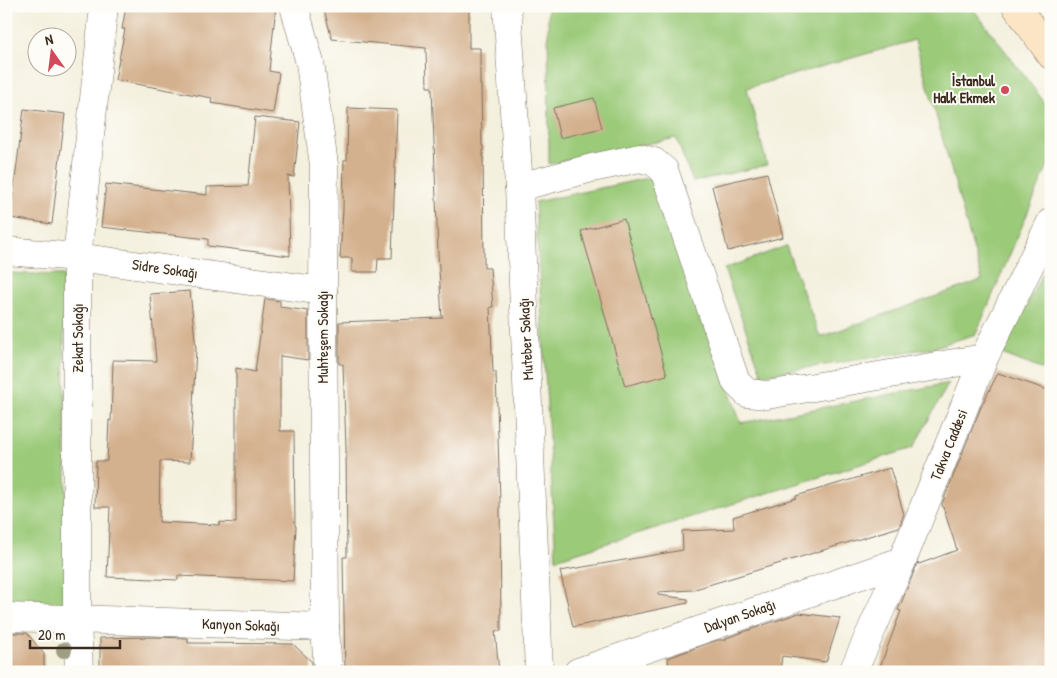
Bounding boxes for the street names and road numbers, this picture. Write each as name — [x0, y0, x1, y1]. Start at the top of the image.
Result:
street label: Sidre Sokağı — [131, 253, 199, 284]
street label: Muhteşem Sokağı — [312, 291, 333, 383]
street label: Muteber Sokağı — [513, 297, 538, 381]
street label: Zekat Sokağı — [67, 303, 88, 373]
street label: Takva Caddesi — [925, 406, 972, 484]
street label: Dalyan Sokağı — [701, 593, 778, 638]
street label: Kanyon Sokağı — [202, 613, 280, 636]

